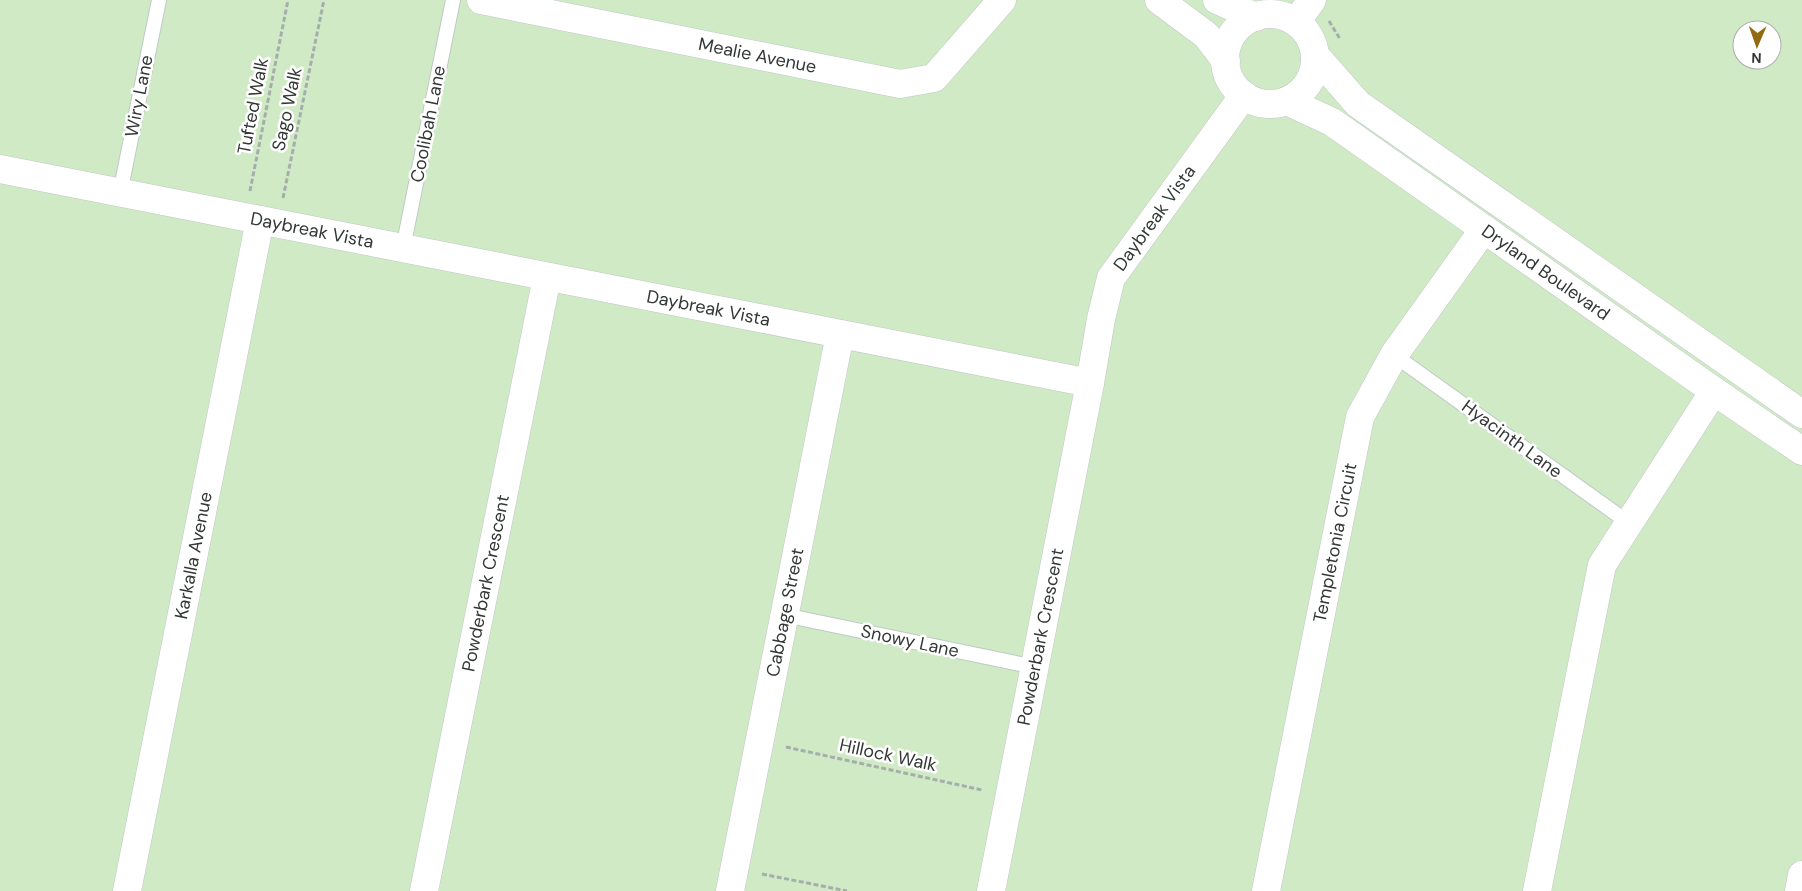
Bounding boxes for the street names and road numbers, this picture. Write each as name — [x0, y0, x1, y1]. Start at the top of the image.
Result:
street label: Mealie Avenue — [696, 32, 819, 79]
street label: Wiry Lane — [119, 53, 159, 139]
street label: Tufted Walk — [232, 56, 274, 156]
street label: Coolibah Lane — [405, 63, 451, 185]
street label: Sago Walk — [266, 65, 308, 153]
street label: Daybreak Vista — [1108, 160, 1201, 276]
street label: Daybreak Vista — [248, 206, 376, 254]
street label: Dryland Boulevard — [1477, 219, 1615, 326]
street label: Daybreak Vista — [645, 284, 772, 332]
street label: Hyacinth Lane — [1457, 394, 1567, 484]
street label: Templetonia Circuit — [1307, 461, 1363, 625]
street label: Karkalla Avenue — [169, 490, 218, 621]
street label: Powderbark Crescent — [456, 493, 515, 674]
street label: Cabbage Street — [761, 546, 809, 679]
street label: Powderbark Crescent — [1012, 546, 1070, 727]
street label: Snowy Lane — [859, 619, 961, 663]
street label: Hillock Walk — [837, 733, 939, 777]

